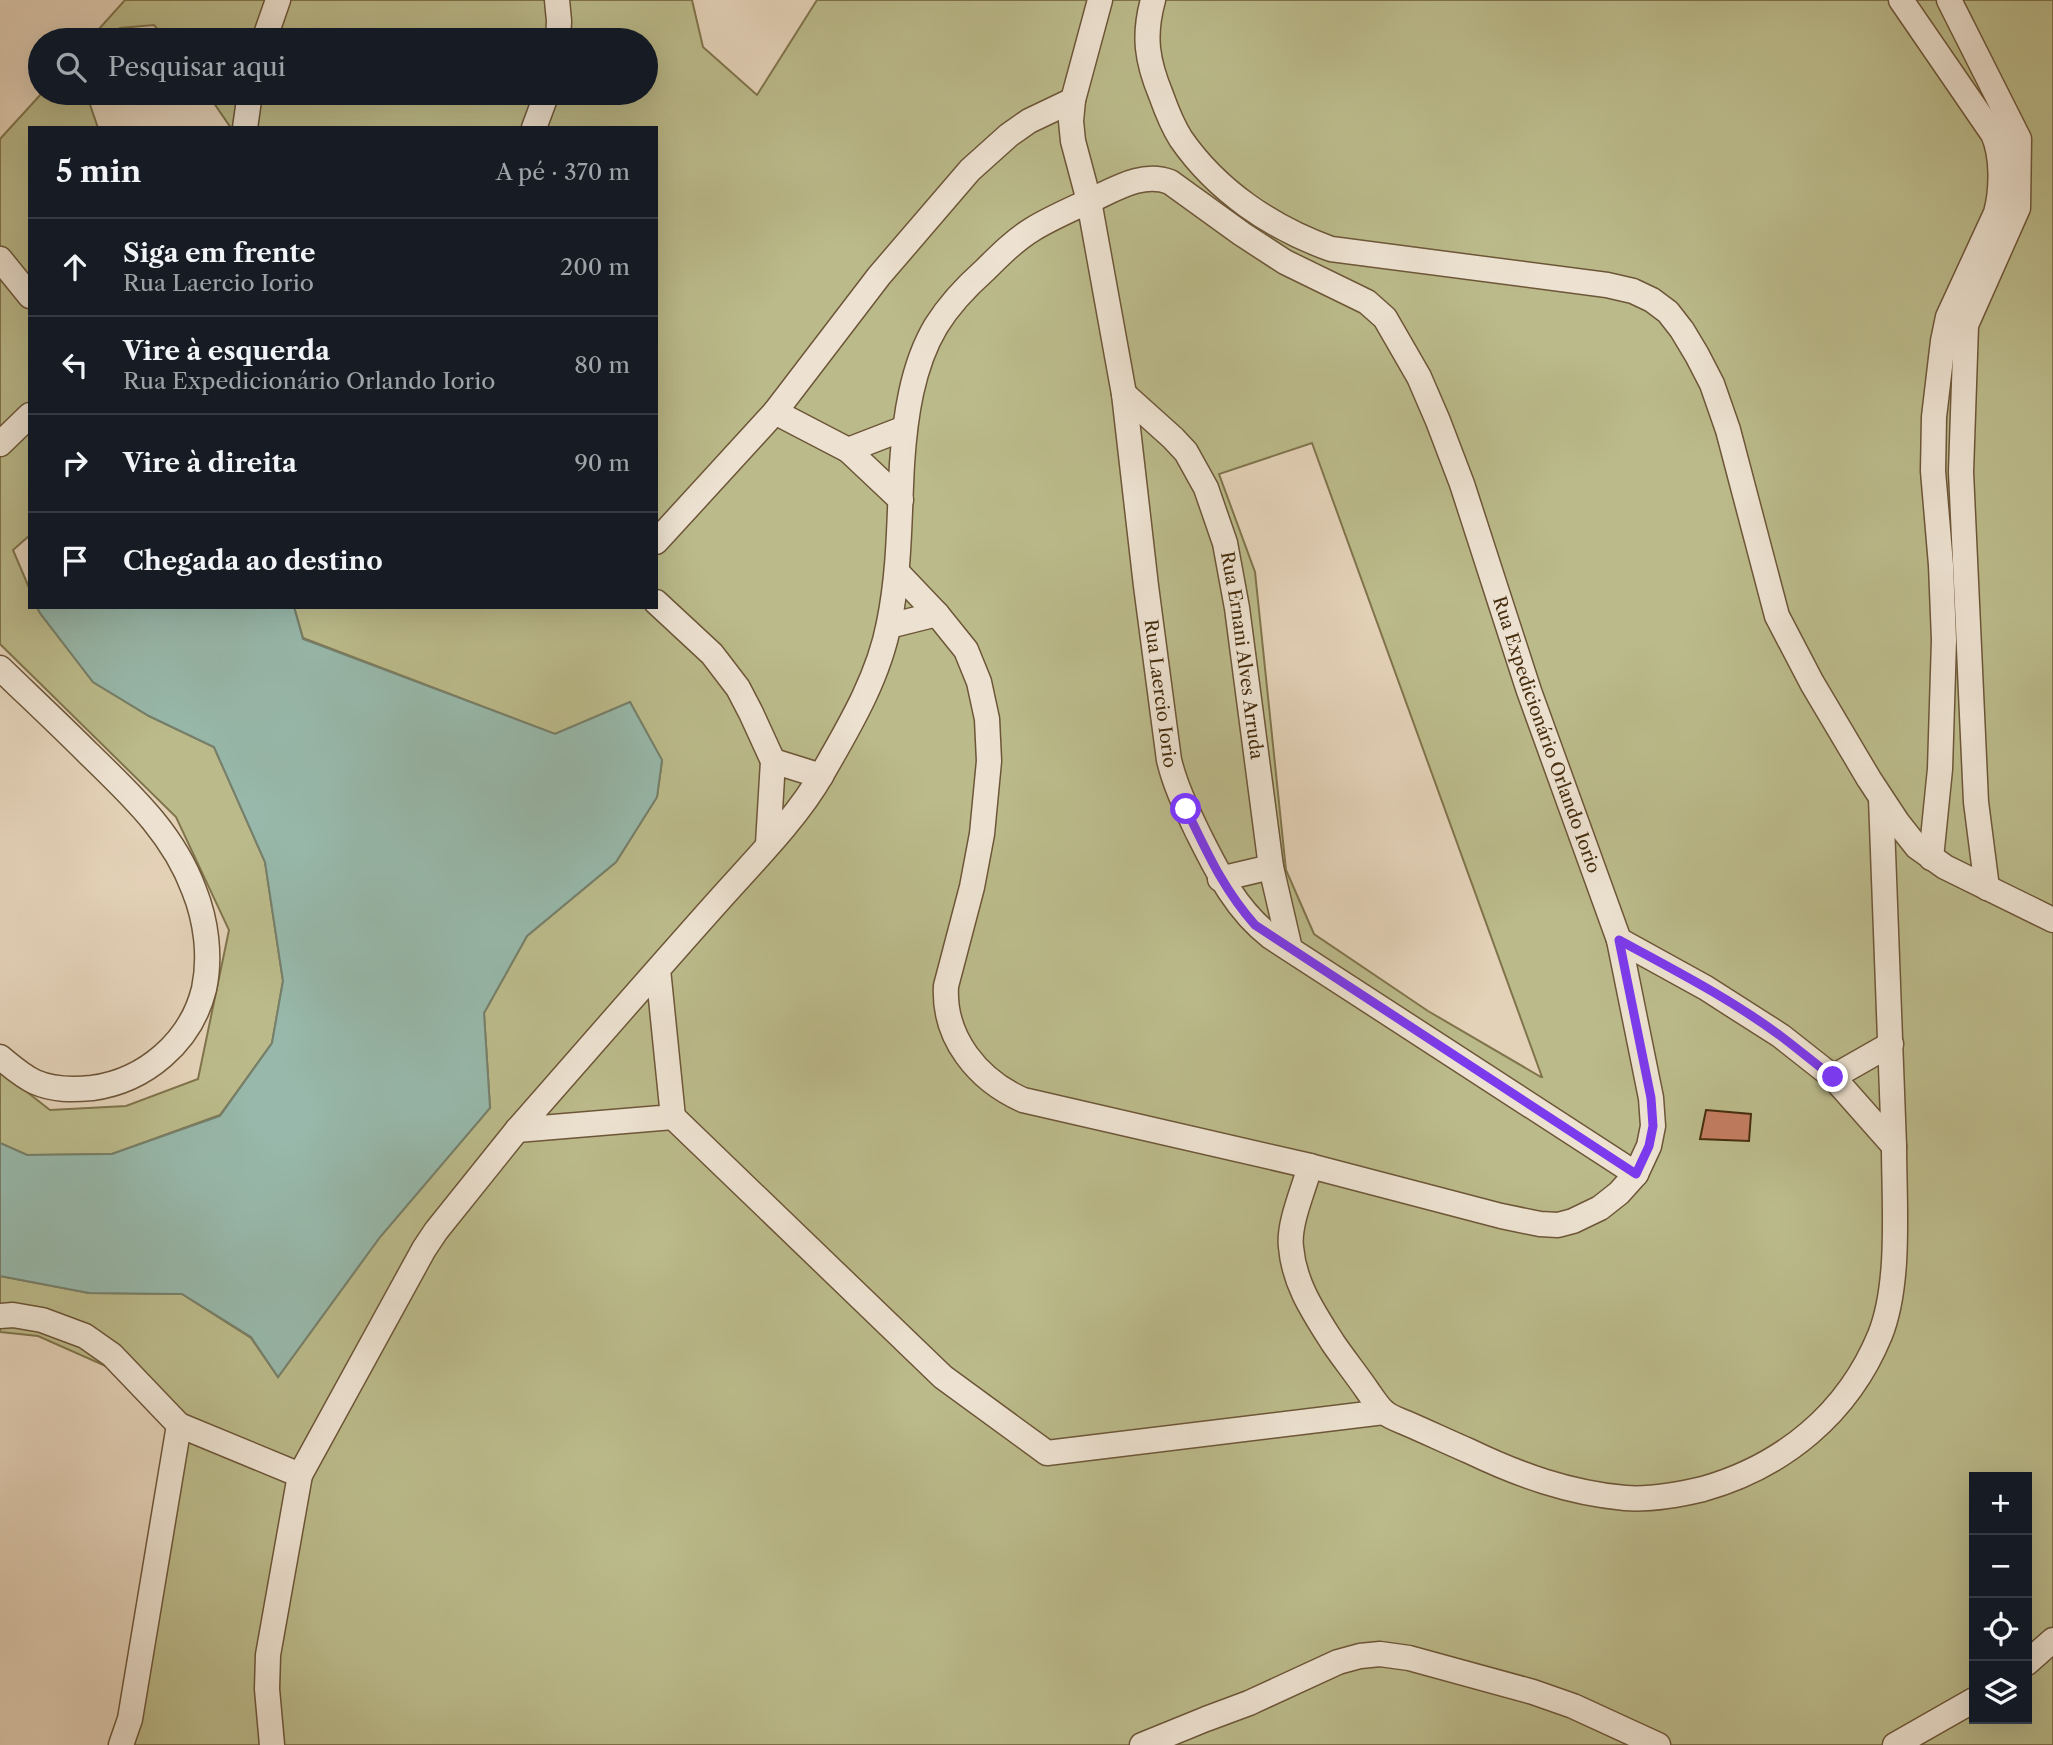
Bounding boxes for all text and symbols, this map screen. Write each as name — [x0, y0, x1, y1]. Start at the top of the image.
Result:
search box — [28, 28, 658, 105]
icon: search — [52, 48, 90, 86]
text: Pesquisar aqui — [108, 51, 286, 83]
text: 5 min — [56, 153, 141, 190]
text: A pé · 370 m — [496, 158, 630, 186]
text: Siga em frente — [123, 237, 316, 269]
icon: ahead — [56, 248, 94, 286]
text: 200 m — [560, 253, 630, 281]
text: Rua Laercio Iorio — [123, 269, 314, 297]
text: Vire à esquerda — [123, 335, 330, 367]
icon: left — [56, 346, 94, 384]
text: 80 m — [574, 351, 630, 379]
text: Rua Expedicionário Orlando Iorio — [123, 367, 495, 395]
icon: right — [56, 444, 94, 482]
text: Vire à direita — [123, 447, 297, 479]
text: 90 m — [574, 449, 630, 477]
icon: arrive — [56, 542, 94, 580]
text: Chegada ao destino — [123, 545, 383, 577]
street label: Rua Ernani Alves Arruda — [1216, 550, 1268, 761]
street label: Rua Expedicionário Orlando Iorio — [1488, 594, 1605, 876]
street label: Rua Laercio Iorio — [1140, 618, 1182, 770]
route start — [1170, 793, 1201, 824]
route end — [1817, 1061, 1848, 1092]
map controls — [1969, 1472, 2032, 1724]
button: + — [1969, 1472, 2032, 1535]
button: − — [1969, 1535, 2032, 1598]
button: locate — [1969, 1598, 2032, 1661]
button: layers — [1969, 1661, 2032, 1724]

